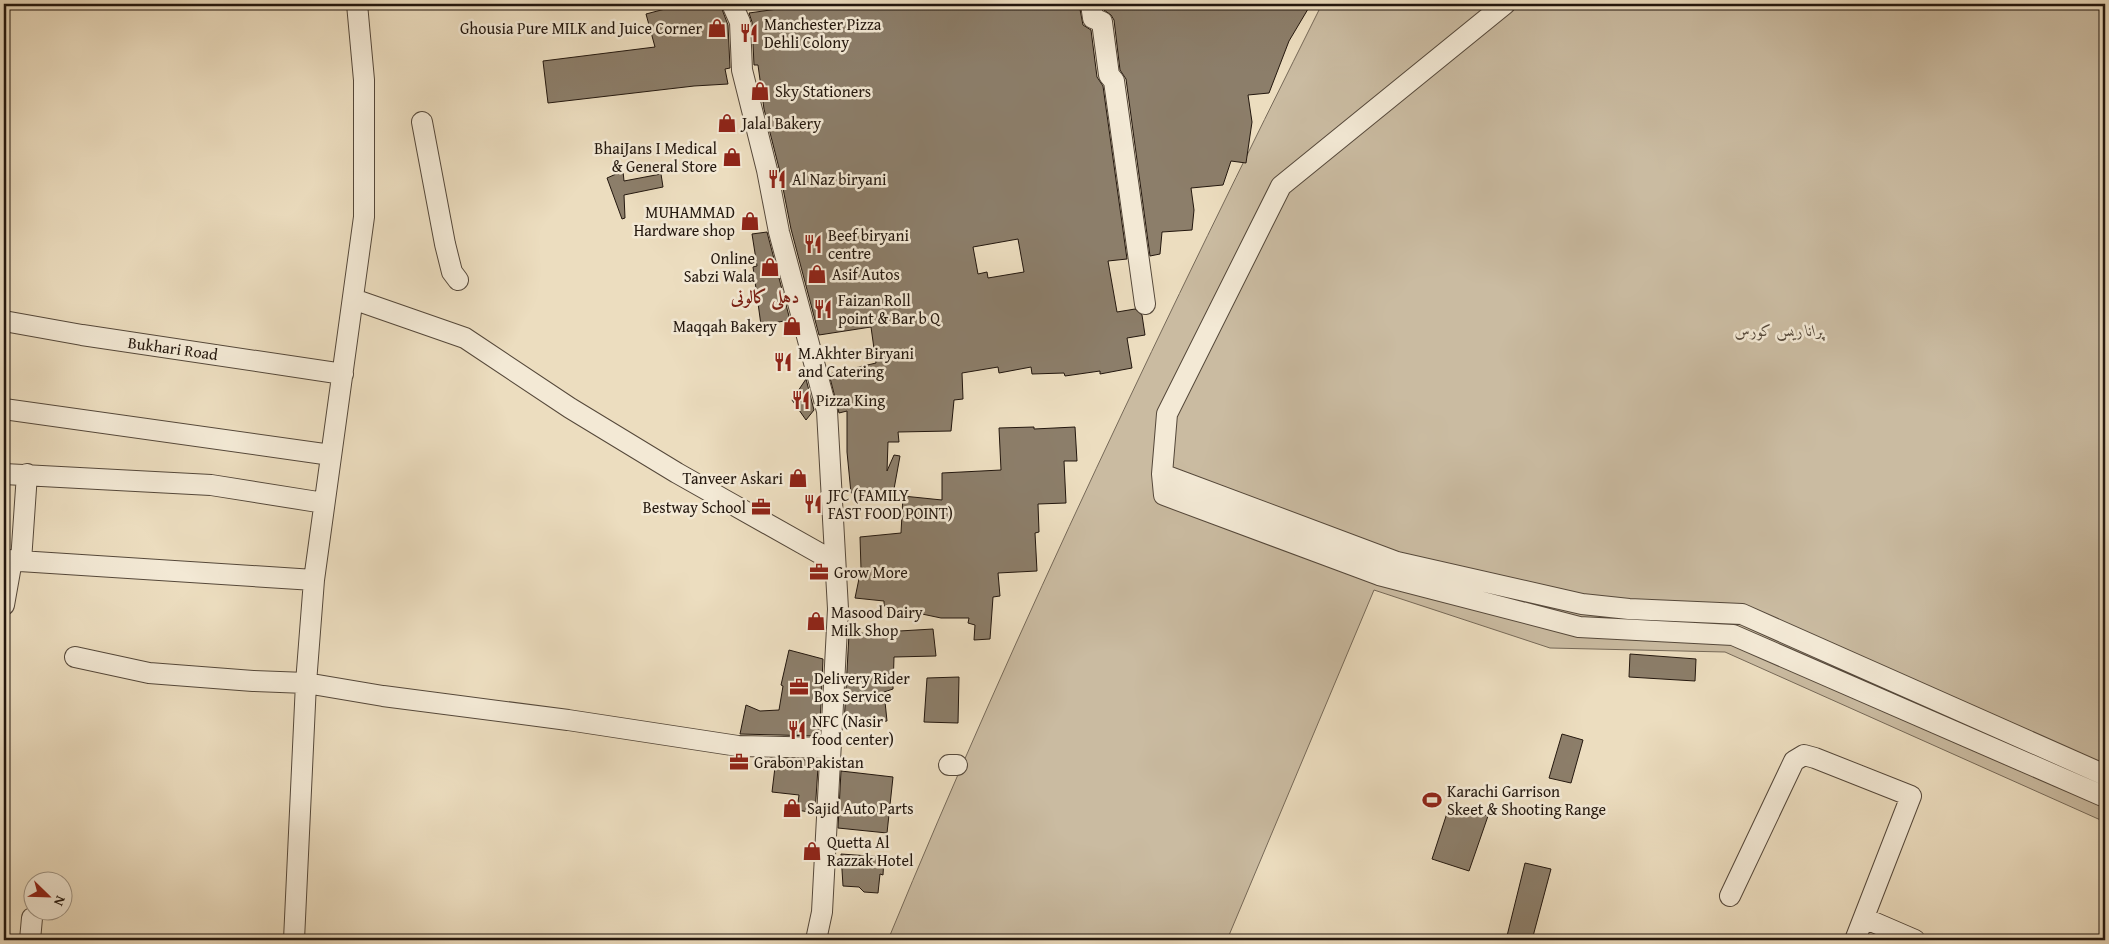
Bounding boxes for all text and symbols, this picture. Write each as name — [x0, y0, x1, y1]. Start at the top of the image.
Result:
place label: Manchester Pizza Dehli Colony — [764, 12, 882, 54]
place label: Ghousia Pure MILK and Juice Corner — [460, 16, 702, 40]
shop icon: Ghousia Pure MILK and Juice Corner — [706, 17, 728, 39]
restaurant icon: Manchester Pizza Dehli Colony — [738, 22, 760, 44]
place label: Sky Stationers — [775, 79, 871, 103]
shop icon: Sky Stationers — [749, 80, 771, 102]
place label: Jalal Bakery — [740, 111, 821, 135]
shop icon: Jalal Bakery — [716, 112, 738, 134]
place label: BhaiJans I Medical & General Store — [594, 136, 718, 178]
shop icon: BhaiJans I Medical & General Store — [721, 146, 743, 168]
place label: Al Naz biryani — [792, 167, 887, 191]
restaurant icon: Al Naz biryani — [766, 168, 788, 190]
place label: MUHAMMAD Hardware shop — [634, 200, 735, 242]
shop icon: MUHAMMAD Hardware shop — [739, 210, 761, 232]
place label: Beef biryani centre — [828, 223, 909, 265]
restaurant icon: Beef biryani centre — [802, 233, 824, 255]
place label: Online Sabzi Wala — [684, 246, 755, 288]
shop icon: Online Sabzi Wala — [759, 256, 781, 278]
place label: Asif Autos — [832, 262, 900, 286]
shop icon: Asif Autos — [806, 263, 828, 285]
district label: دہلی کالونی — [730, 283, 799, 311]
place label: Faizan Roll point & Bar b Q — [838, 288, 941, 330]
restaurant icon: Faizan Roll point & Bar b Q — [812, 298, 834, 320]
place label: Maqqah Bakery — [673, 314, 777, 338]
shop icon: Maqqah Bakery — [781, 315, 803, 337]
park label: پرانا ریس کورس — [1734, 318, 1826, 342]
street label: Bukhari Road — [127, 330, 220, 366]
place label: M.Akhter Biryani and Catering — [798, 341, 915, 383]
restaurant icon: M.Akhter Biryani and Catering — [772, 351, 794, 373]
place label: Pizza King — [816, 388, 885, 412]
restaurant icon: Pizza King — [790, 389, 812, 411]
place label: Tanveer Askari — [683, 466, 784, 490]
shop icon: Tanveer Askari — [787, 467, 809, 489]
place label: JFC (FAMILY FAST FOOD POINT) — [826, 483, 953, 525]
restaurant icon: JFC (FAMILY FAST FOOD POINT) — [802, 493, 824, 515]
place label: Bestway School — [643, 495, 747, 519]
office icon: Bestway School — [750, 496, 772, 518]
place label: Grow More — [834, 560, 908, 584]
office icon: Grow More — [808, 561, 830, 583]
place label: Masood Dairy Milk Shop — [831, 600, 923, 642]
shop icon: Masood Dairy Milk Shop — [805, 610, 827, 632]
place label: Delivery Rider Box Service — [814, 666, 910, 708]
office icon: Delivery Rider Box Service — [788, 676, 810, 698]
place label: NFC (Nasir food center) — [812, 709, 894, 751]
restaurant icon: NFC (Nasir food center) — [786, 719, 808, 741]
place label: Grabon Pakistan — [754, 750, 864, 774]
office icon: Grabon Pakistan — [728, 751, 750, 773]
place label: Karachi Garrison Skeet & Shooting Range — [1447, 779, 1606, 821]
sports icon: Karachi Garrison Skeet & Shooting Range — [1421, 789, 1443, 811]
place label: Sajid Auto Parts — [807, 796, 914, 820]
shop icon: Sajid Auto Parts — [781, 797, 803, 819]
place label: Quetta Al Razzak Hotel — [827, 830, 914, 872]
shop icon: Quetta Al Razzak Hotel — [801, 840, 823, 862]
north arrow — [22, 872, 72, 922]
text: N — [49, 893, 71, 910]

